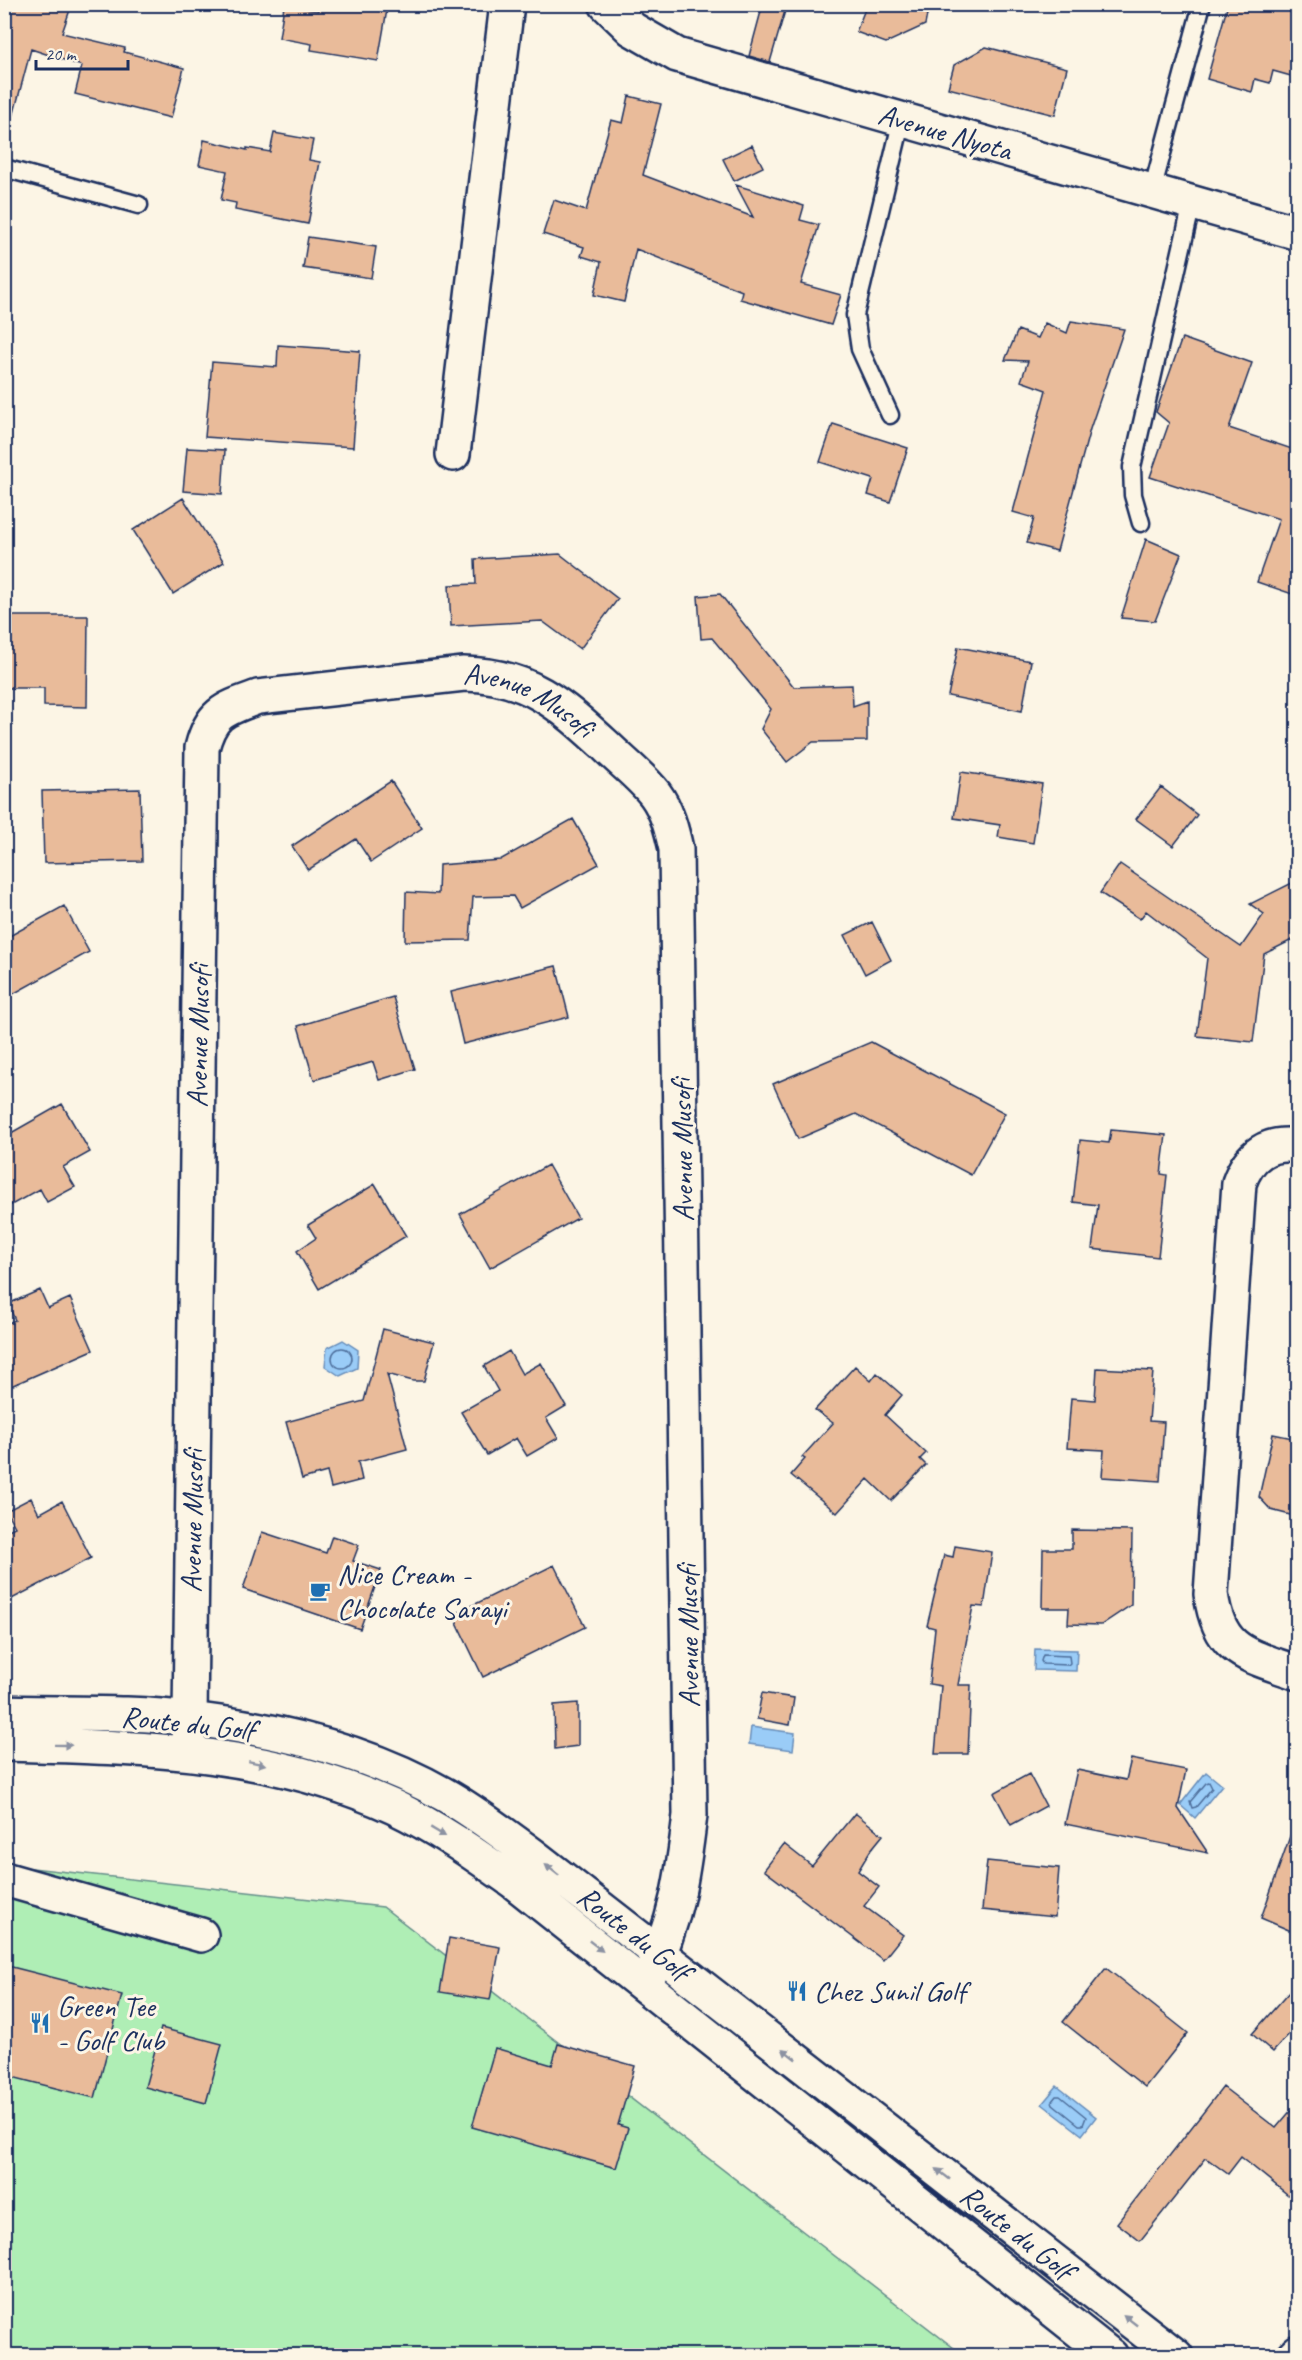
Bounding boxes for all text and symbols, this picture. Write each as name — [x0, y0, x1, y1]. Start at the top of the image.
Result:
scale bar — [36, 33, 128, 71]
text: 20 m — [45, 43, 78, 65]
street label: Avenue Nyota — [874, 95, 1018, 170]
street label: Avenue Musofi — [462, 655, 605, 748]
street label: Avenue Musofi — [178, 961, 218, 1108]
street label: Avenue Musofi — [662, 1075, 702, 1222]
street label: Avenue Musofi — [172, 1446, 212, 1593]
place label: Nice Cream - Chocolate Sarayi — [337, 1555, 510, 1627]
street label: Avenue Musofi — [668, 1561, 708, 1708]
cafe icon: Nice Cream - Chocolate Sarayi — [308, 1579, 332, 1603]
street label: Route du Golf — [120, 1697, 263, 1750]
one-way arrow — [53, 1741, 72, 1750]
one-way arrow — [248, 1759, 267, 1768]
one-way arrow — [430, 1827, 446, 1838]
one-way arrow — [545, 1865, 560, 1877]
street label: Route du Golf — [570, 1877, 703, 1993]
one-way arrow — [588, 1940, 604, 1953]
place label: Chez Sunil Golf — [814, 1972, 972, 2010]
restaurant icon: Chez Sunil Golf — [785, 1979, 809, 2003]
place label: Green Tee - Golf Club — [57, 1987, 166, 2059]
restaurant icon: Green Tee - Golf Club — [28, 2011, 52, 2035]
one-way arrow — [781, 2048, 797, 2061]
one-way arrow — [935, 2168, 951, 2181]
street label: Route du Golf — [953, 2176, 1086, 2292]
one-way arrow — [1123, 2314, 1138, 2326]

